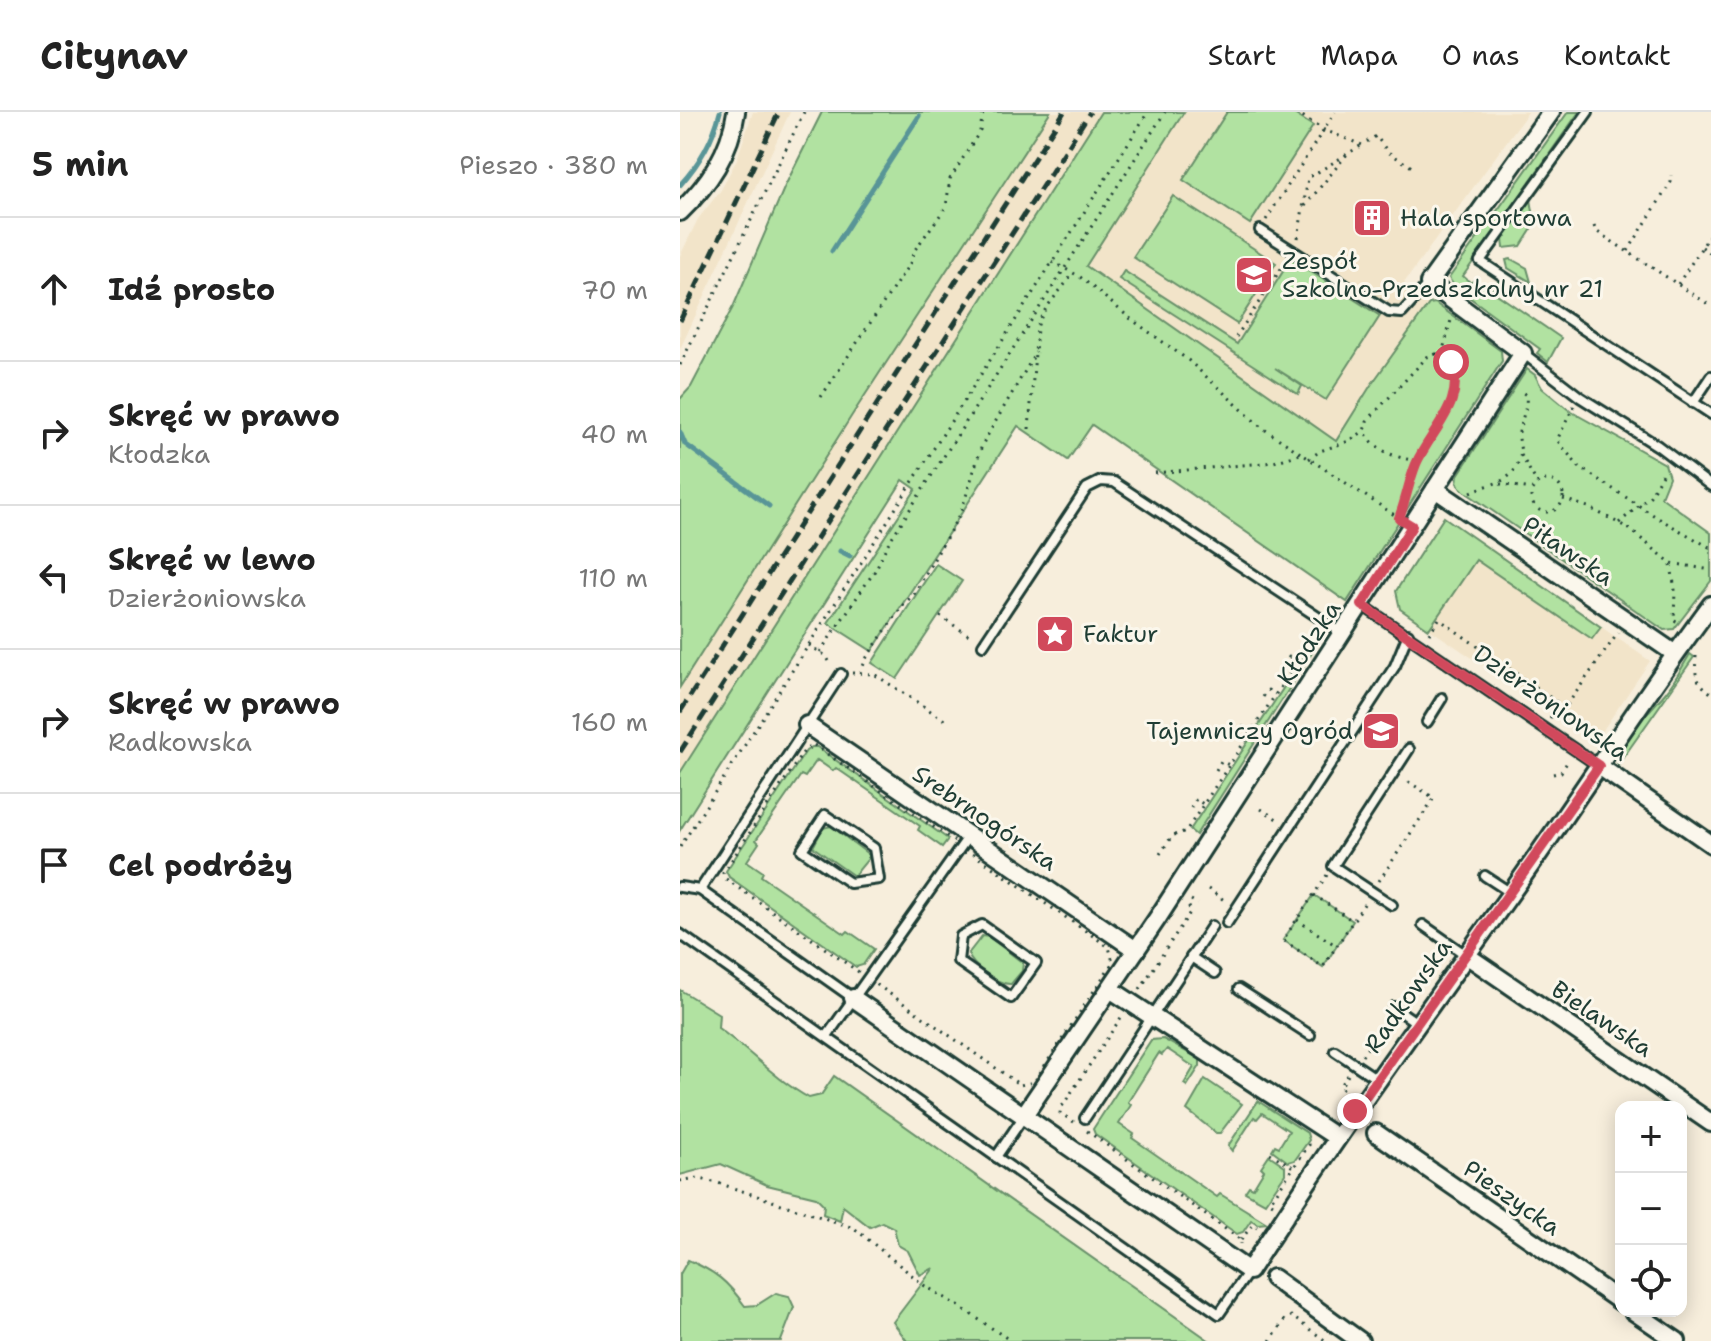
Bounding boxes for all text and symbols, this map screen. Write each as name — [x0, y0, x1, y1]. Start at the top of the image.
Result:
text: Citynav — [40, 30, 188, 81]
text: Start — [1208, 36, 1276, 74]
text: Mapa — [1320, 36, 1398, 74]
text: O nas — [1442, 36, 1520, 74]
text: Kontakt — [1564, 36, 1671, 74]
text: 5 min — [32, 141, 129, 187]
text: Pieszo · 380 m — [459, 147, 648, 182]
building icon: Hala sportowa — [1351, 197, 1393, 239]
place label: Hala sportowa — [1400, 202, 1572, 234]
place label: Zespół Szkolno-Przedszkolny nr 21 — [1282, 245, 1603, 305]
school or university icon: Zespół Szkolno-Przedszkolny nr 21 — [1233, 254, 1275, 296]
icon: ahead — [32, 267, 76, 311]
text: Idź prosto — [108, 269, 275, 310]
text: 70 m — [581, 272, 648, 307]
route start — [1433, 344, 1469, 380]
text: Skręć w prawo — [108, 395, 340, 436]
icon: right — [32, 411, 76, 455]
text: 40 m — [581, 416, 648, 451]
text: Kłodzka — [108, 436, 210, 471]
street label: Piławska — [1516, 509, 1620, 593]
text: Skręć w lewo — [108, 539, 316, 580]
icon: left — [32, 555, 76, 599]
text: 110 m — [578, 560, 648, 595]
text: Dzierżoniowska — [108, 580, 306, 615]
street label: Kłodzka — [1270, 595, 1348, 691]
place icon: Faktur — [1034, 613, 1076, 655]
place label: Faktur — [1083, 618, 1158, 650]
street label: Dzierżoniowska — [1467, 638, 1635, 769]
text: Skręć w prawo — [108, 683, 340, 724]
icon: right — [32, 699, 76, 743]
text: 160 m — [571, 704, 648, 739]
school or university icon: Tajemniczy Ogród — [1360, 710, 1402, 752]
place label: Tajemniczy Ogród — [1146, 715, 1353, 747]
text: Radkowska — [108, 724, 252, 759]
street label: Srebrnogórska — [906, 758, 1064, 878]
icon: arrive — [32, 843, 76, 887]
text: Cel podróży — [108, 845, 293, 886]
street label: Radkowska — [1357, 932, 1459, 1060]
street label: Bielawska — [1545, 973, 1659, 1065]
route end — [1337, 1093, 1373, 1129]
map controls — [1615, 1101, 1687, 1317]
button: + — [1615, 1101, 1687, 1173]
street label: Pieszycka — [1457, 1153, 1567, 1243]
button: − — [1615, 1173, 1687, 1245]
button: locate — [1615, 1245, 1687, 1317]

